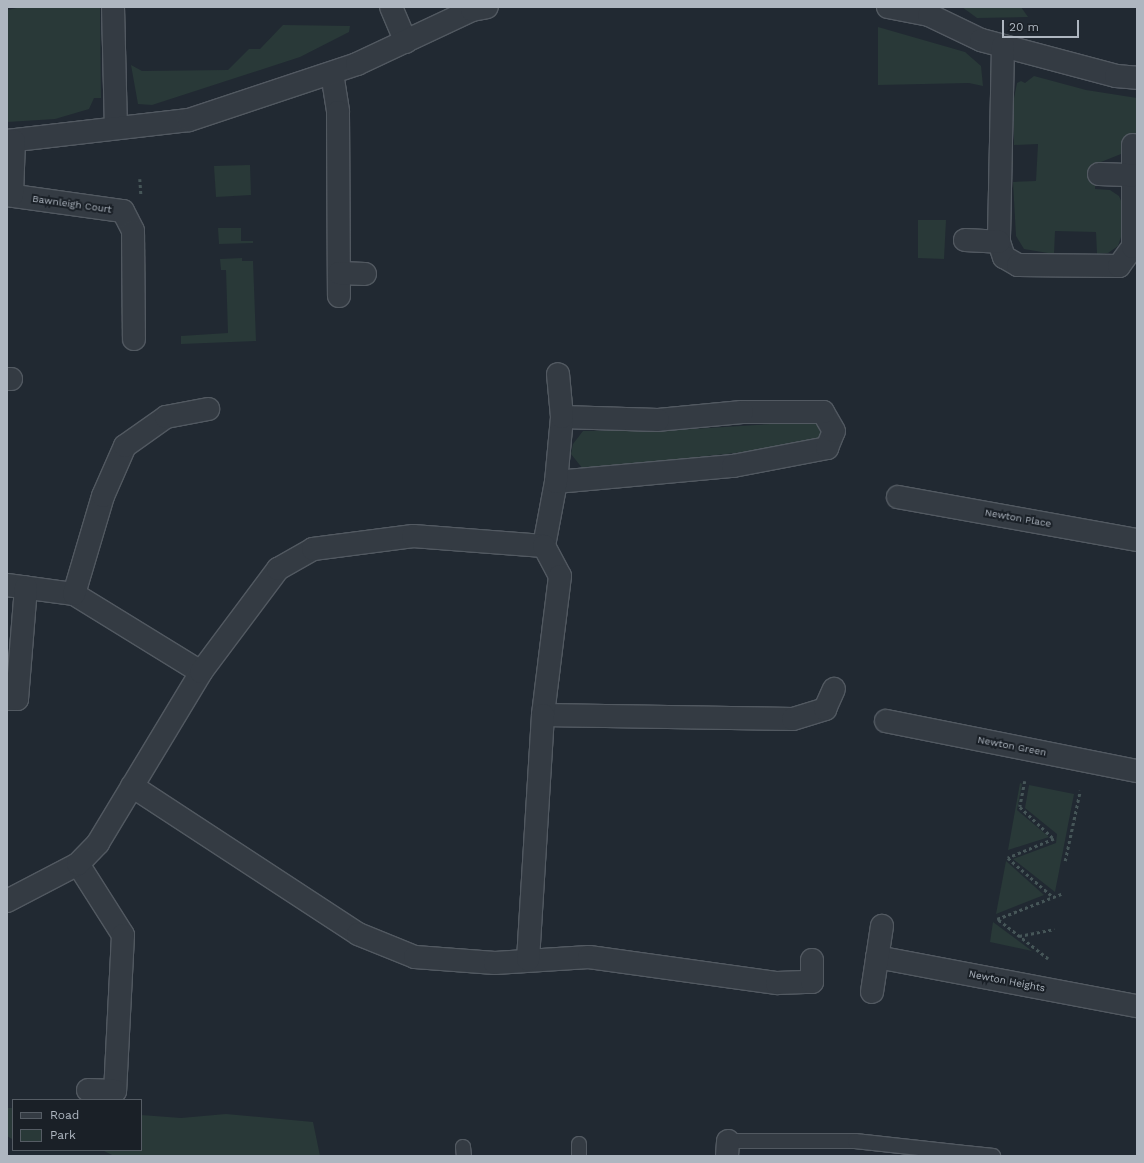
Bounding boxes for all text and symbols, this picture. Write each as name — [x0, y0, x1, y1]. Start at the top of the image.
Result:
scale bar — [1004, 12, 1081, 38]
text: 20 m — [1009, 20, 1039, 34]
street label: Bawnleigh Court — [32, 192, 112, 216]
street label: Newton Place — [984, 506, 1052, 530]
street label: Newton Green — [977, 733, 1047, 759]
street label: Newton Heights — [968, 968, 1046, 994]
legend — [12, 1099, 142, 1151]
text: Road — [50, 1108, 79, 1122]
text: Park — [50, 1128, 76, 1142]

